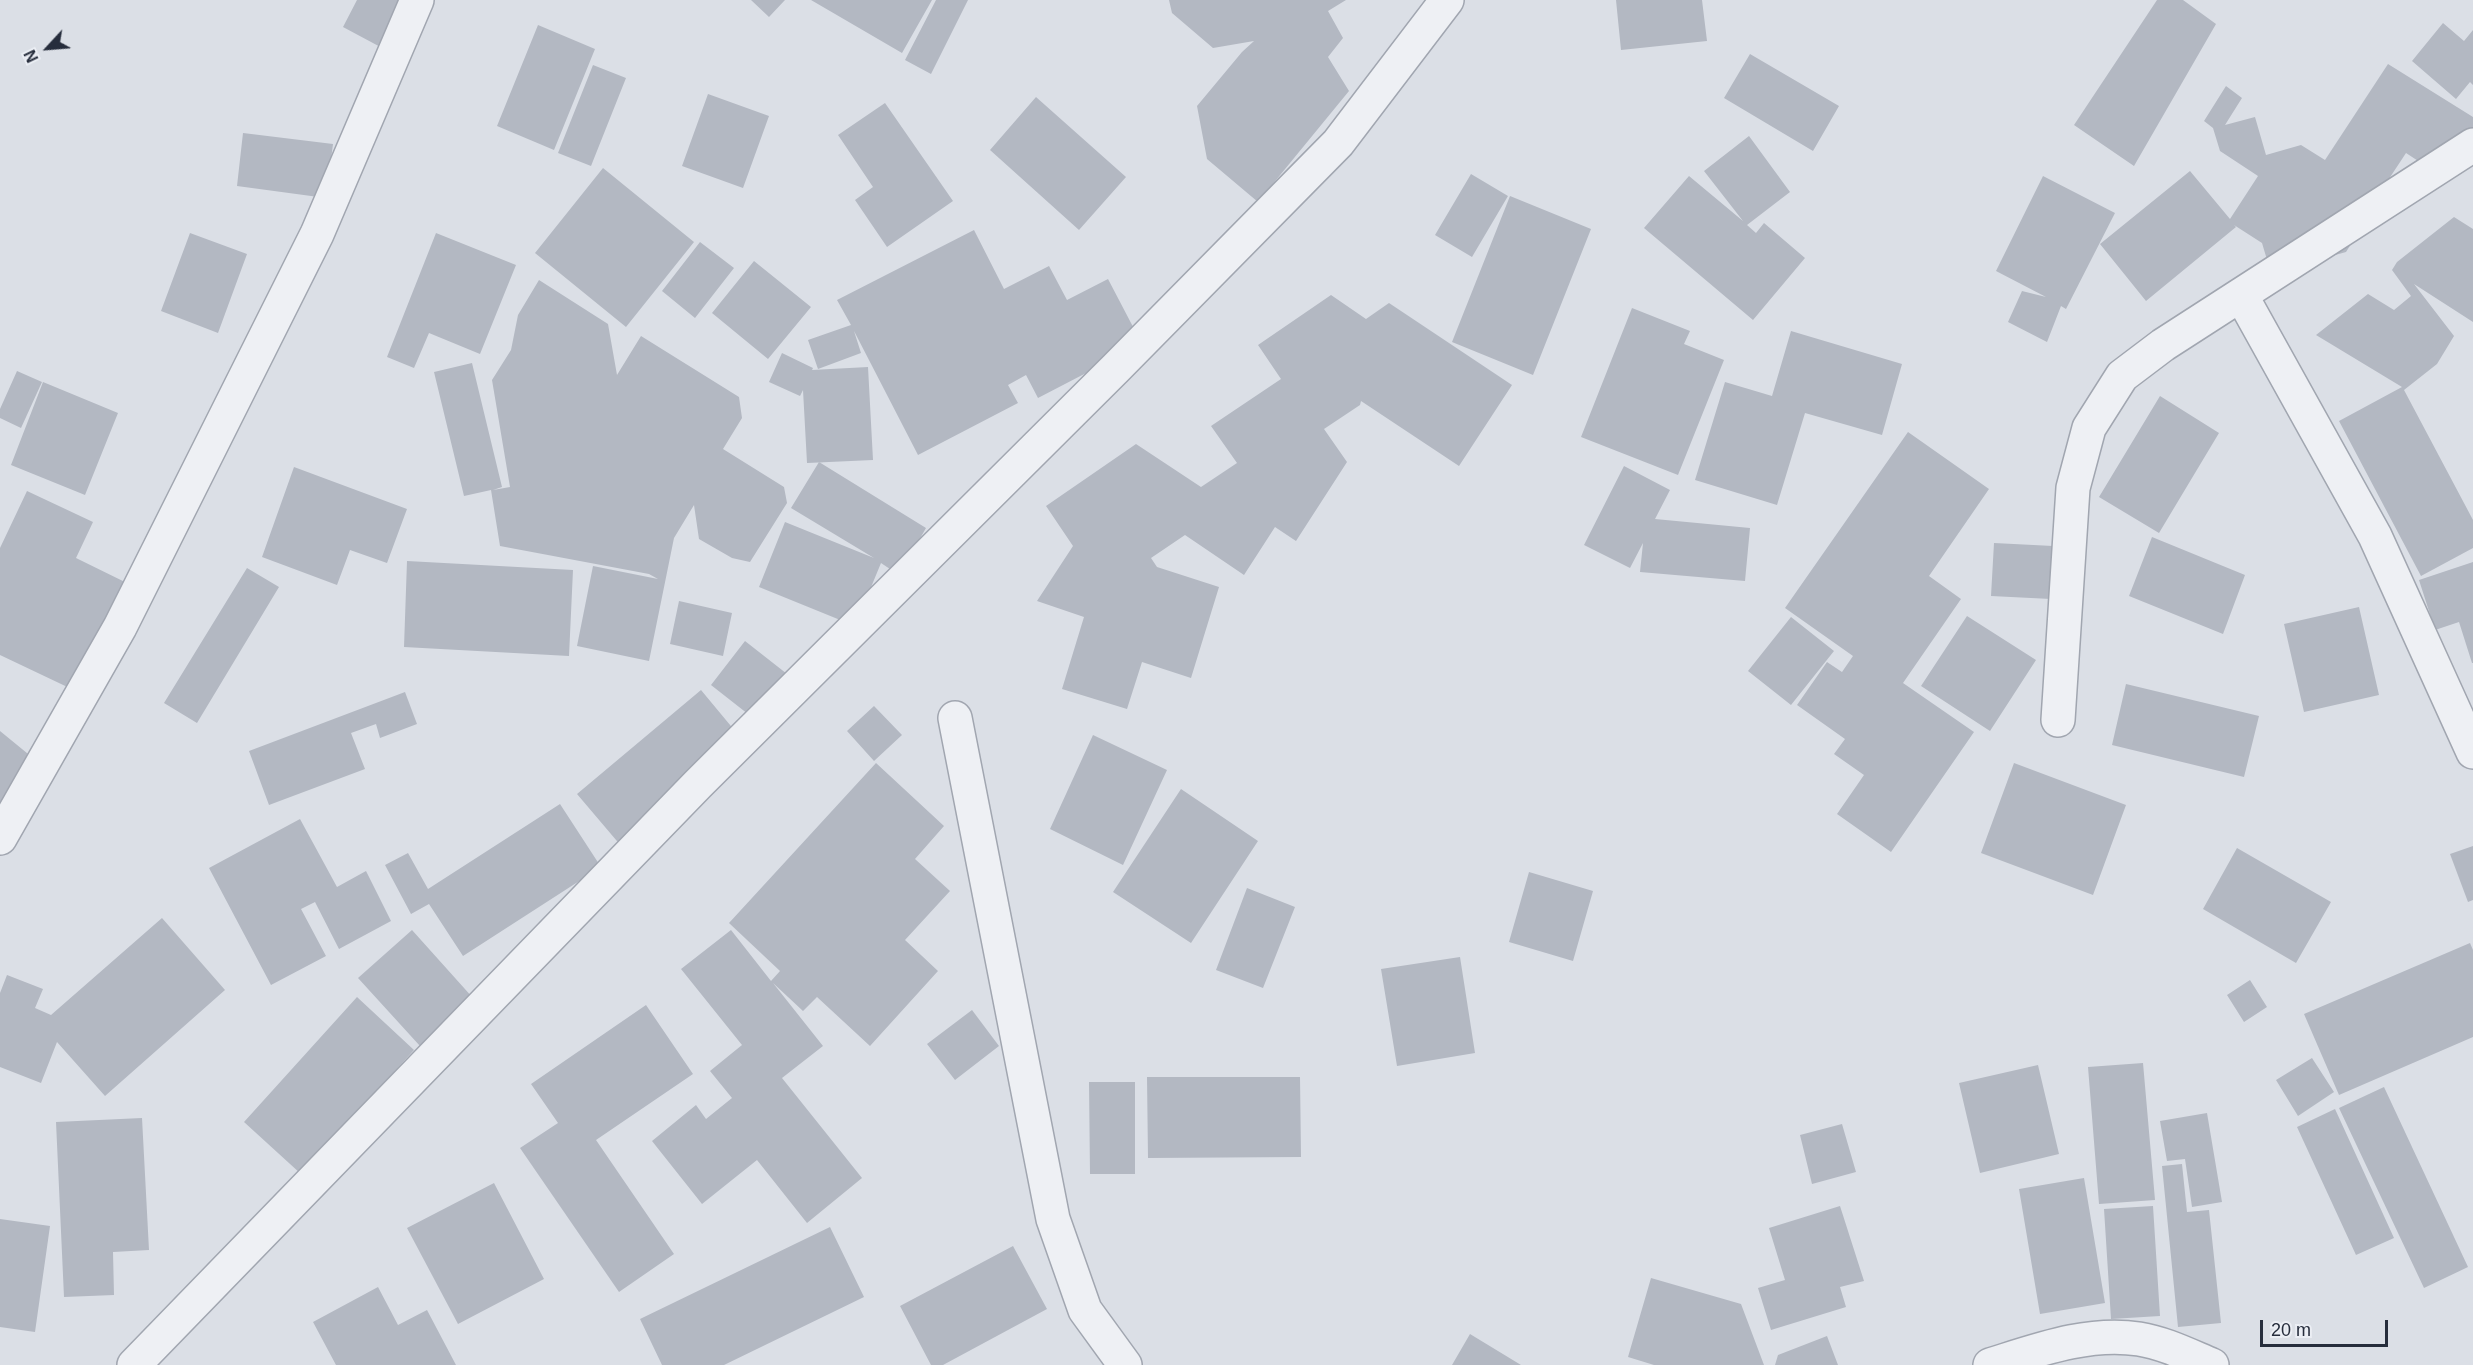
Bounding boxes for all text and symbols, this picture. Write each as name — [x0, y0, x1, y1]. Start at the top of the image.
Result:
north arrow — [18, 18, 78, 78]
text: N — [21, 47, 42, 65]
scale bar — [2263, 1308, 2390, 1346]
text: 20 m — [2271, 1320, 2311, 1340]

